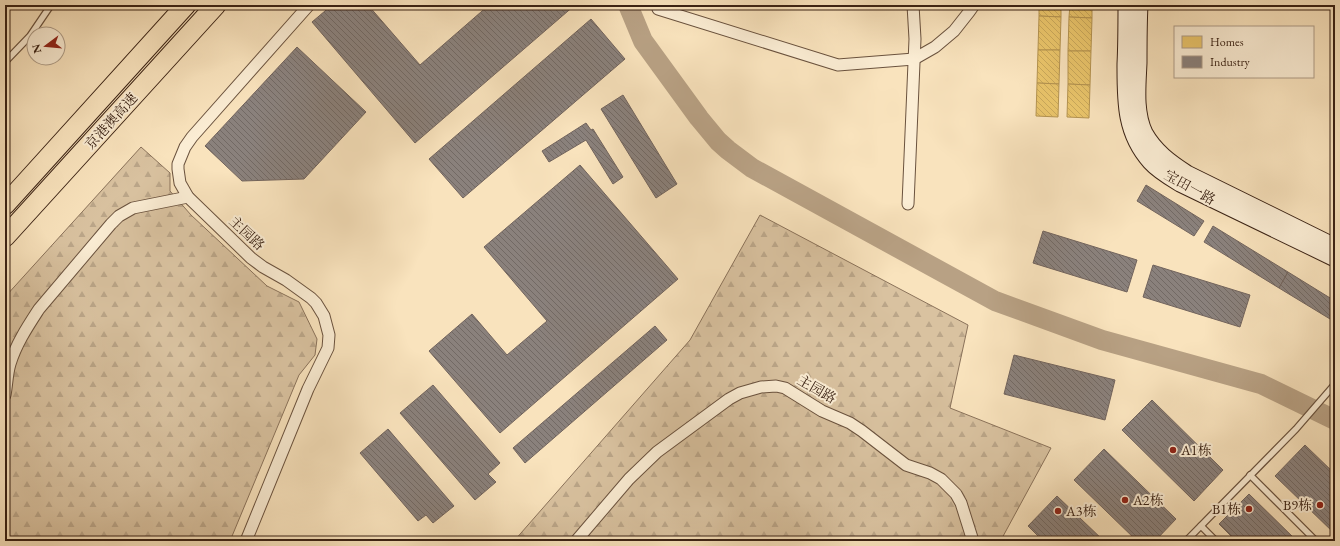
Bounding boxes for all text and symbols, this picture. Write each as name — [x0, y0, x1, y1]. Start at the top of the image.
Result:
north arrow — [26, 26, 66, 66]
legend — [1174, 26, 1314, 78]
text: Homes — [1210, 34, 1244, 50]
text: N — [28, 42, 44, 55]
text: Industry — [1210, 54, 1250, 70]
street label: 京港澳高速 — [81, 89, 141, 153]
street label: 宝田一路 — [1161, 166, 1219, 208]
street label: 主园路 — [226, 212, 268, 254]
street label: 主园路 — [794, 371, 840, 407]
place label: A1栋 — [1180, 441, 1211, 459]
marker: A1栋 — [1168, 445, 1178, 455]
place label: A2栋 — [1132, 491, 1163, 509]
marker: A2栋 — [1120, 495, 1130, 505]
place label: B9栋 — [1283, 496, 1312, 514]
place label: B1栋 — [1212, 500, 1241, 518]
marker: B9栋 — [1315, 500, 1325, 510]
place label: A3栋 — [1065, 502, 1096, 520]
marker: B1栋 — [1244, 504, 1254, 514]
marker: A3栋 — [1053, 506, 1063, 516]

